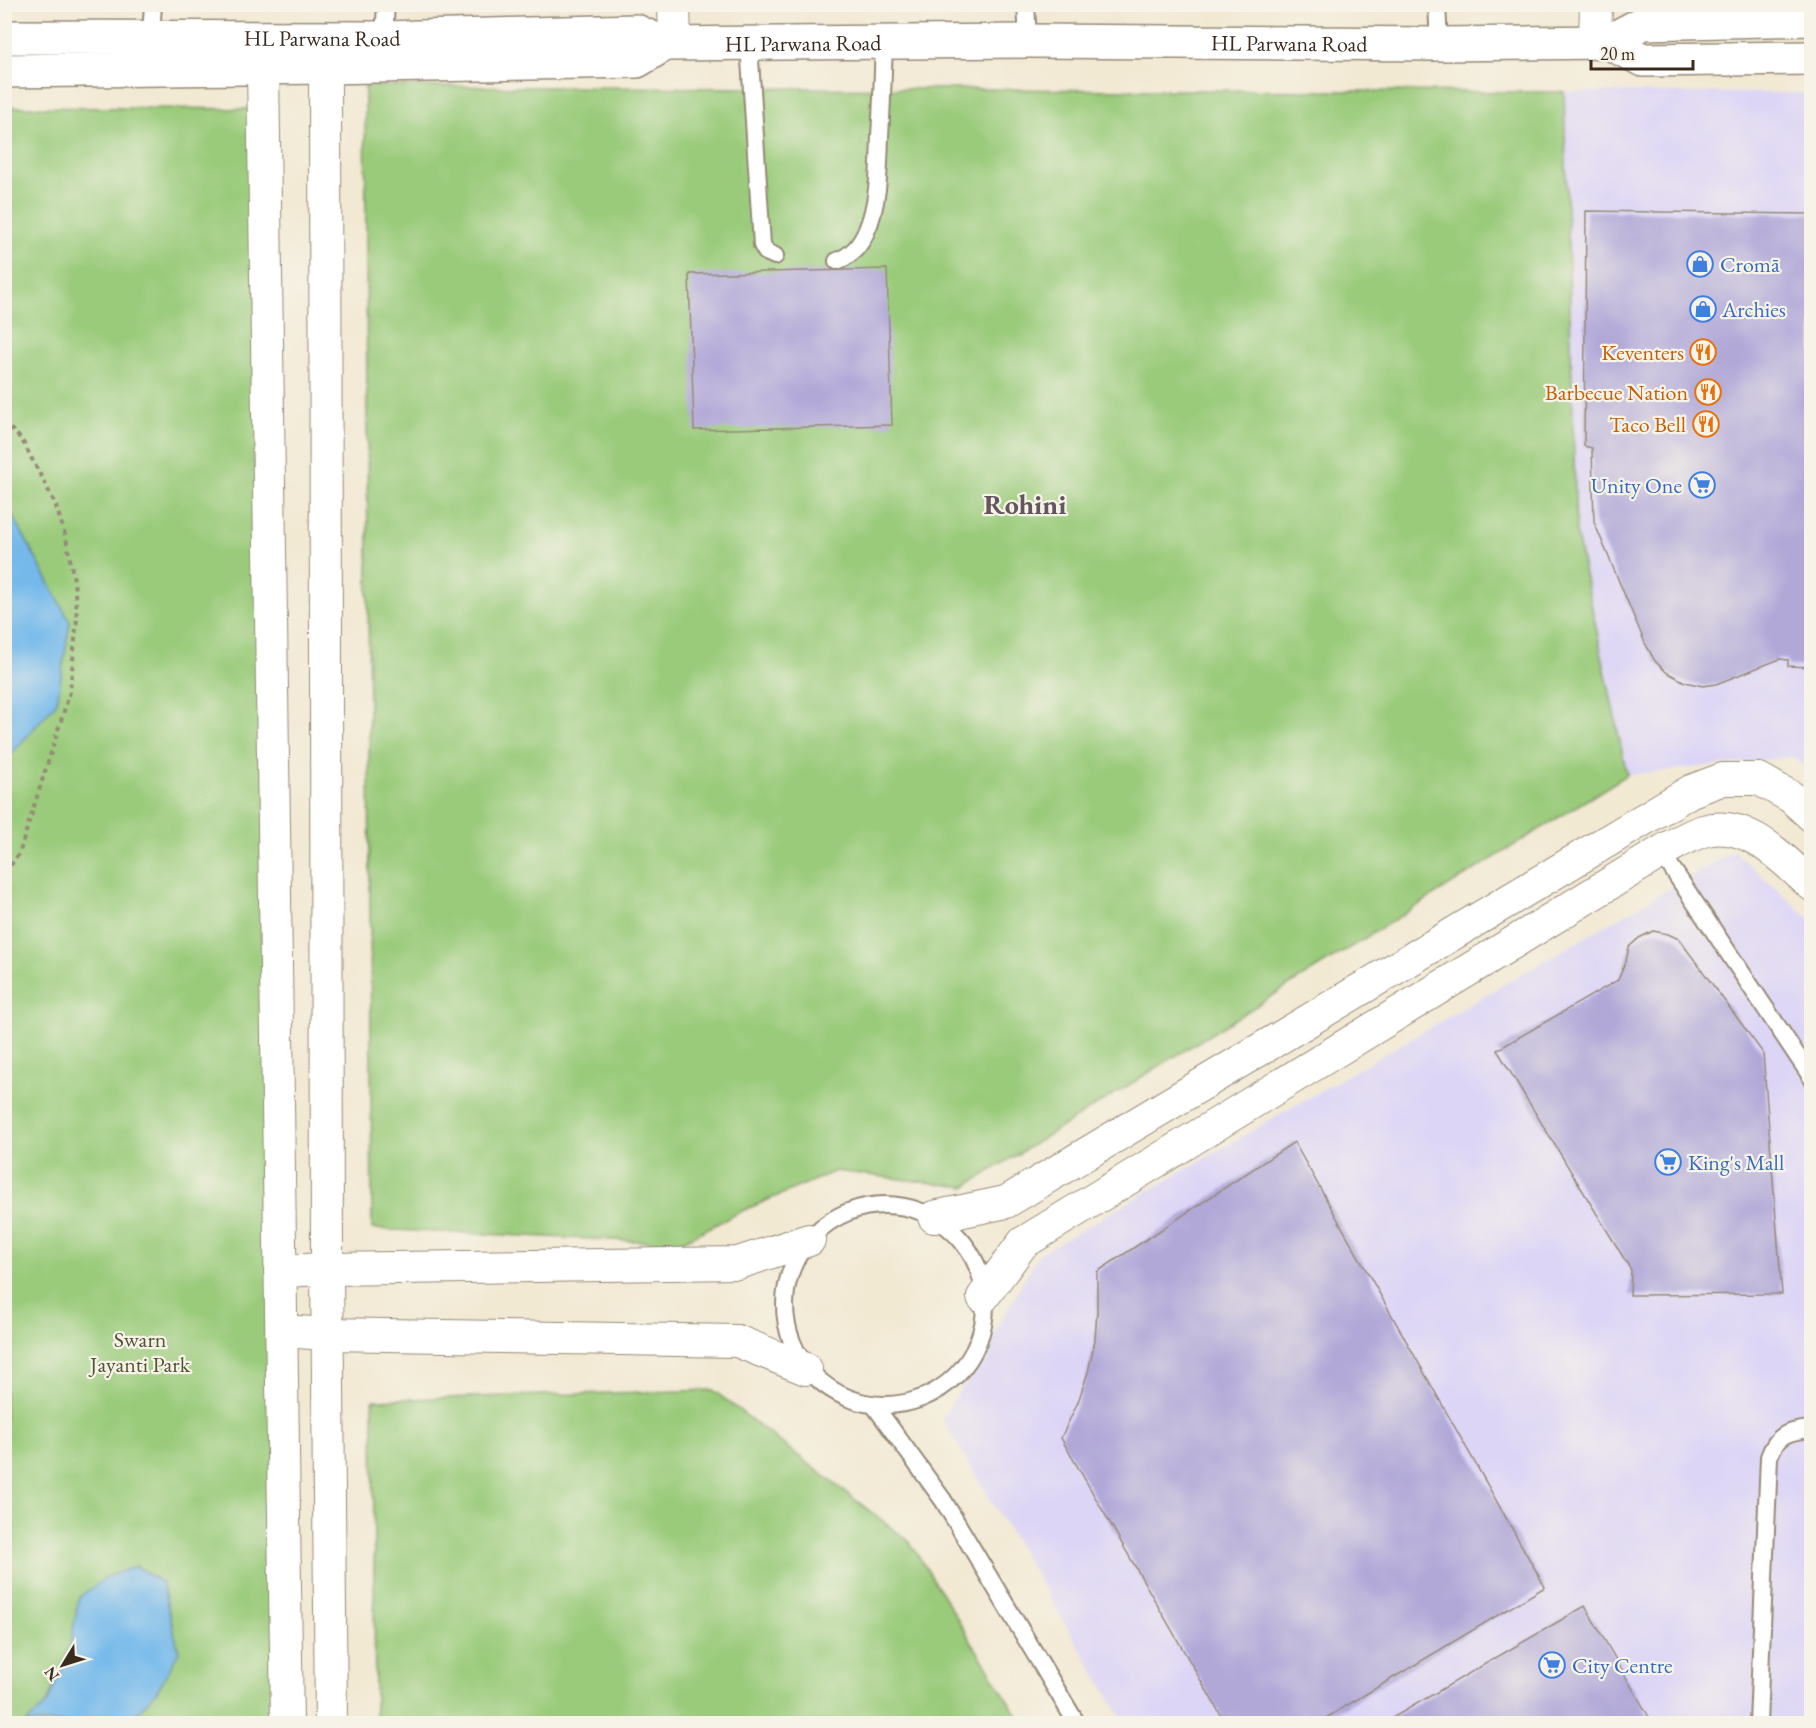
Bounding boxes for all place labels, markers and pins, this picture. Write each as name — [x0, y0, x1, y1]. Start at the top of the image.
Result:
shop icon: Cromā — [1685, 249, 1715, 279]
place label: Cromā — [1720, 250, 1780, 279]
shop icon: Archies — [1688, 294, 1718, 324]
place label: Archies — [1721, 295, 1786, 324]
restaurant icon: Keventers — [1688, 337, 1718, 367]
place label: Keventers — [1601, 338, 1684, 367]
restaurant icon: Barbecue Nation — [1693, 377, 1723, 407]
place label: Barbecue Nation — [1545, 378, 1688, 407]
restaurant icon: Taco Bell — [1691, 409, 1721, 439]
place label: Taco Bell — [1609, 410, 1686, 439]
supermarket icon: Unity One — [1687, 470, 1717, 500]
place label: Unity One — [1591, 471, 1682, 500]
supermarket icon: King's Mall — [1653, 1147, 1683, 1177]
place label: King's Mall — [1688, 1148, 1784, 1177]
supermarket icon: City Centre — [1537, 1650, 1567, 1680]
place label: City Centre — [1572, 1651, 1673, 1680]

